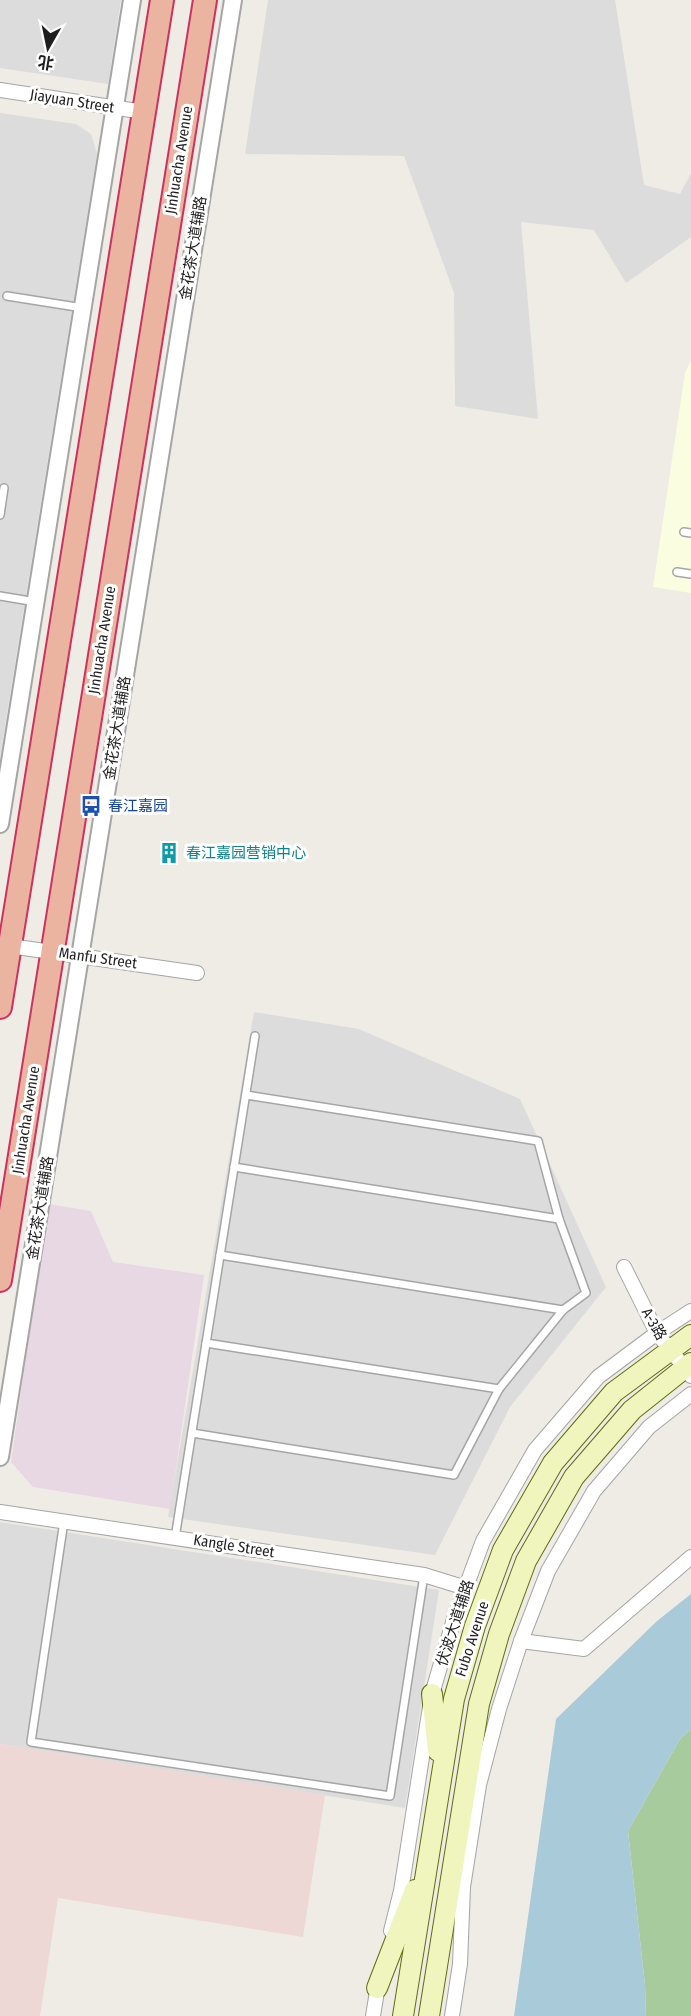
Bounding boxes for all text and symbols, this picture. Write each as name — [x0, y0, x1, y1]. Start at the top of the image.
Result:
north arrow — [18, 18, 78, 78]
text: 北 — [36, 52, 55, 73]
street label: Jiayuan Street — [29, 85, 116, 117]
street label: Jinhuacha Avenue — [162, 105, 196, 215]
street label: 金花茶大道辅路 — [176, 195, 210, 301]
street label: Jinhuacha Avenue — [85, 585, 119, 695]
street label: 金花茶大道辅路 — [100, 675, 134, 781]
bus stop icon: 春江嘉园 — [79, 794, 103, 818]
place label: 春江嘉园 — [108, 797, 168, 815]
building icon: 春江嘉园营销中心 — [157, 841, 181, 865]
place label: 春江嘉园营销中心 — [186, 844, 306, 862]
street label: Manfu Street — [58, 944, 138, 972]
street label: Jinhuacha Avenue — [9, 1065, 43, 1175]
street label: 金花茶大道辅路 — [23, 1155, 57, 1261]
street label: A-3路 — [638, 1305, 670, 1343]
street label: Kangle Street — [192, 1531, 276, 1561]
street label: 伏波大道辅路 — [433, 1577, 477, 1669]
street label: Fubo Avenue — [451, 1599, 493, 1679]

